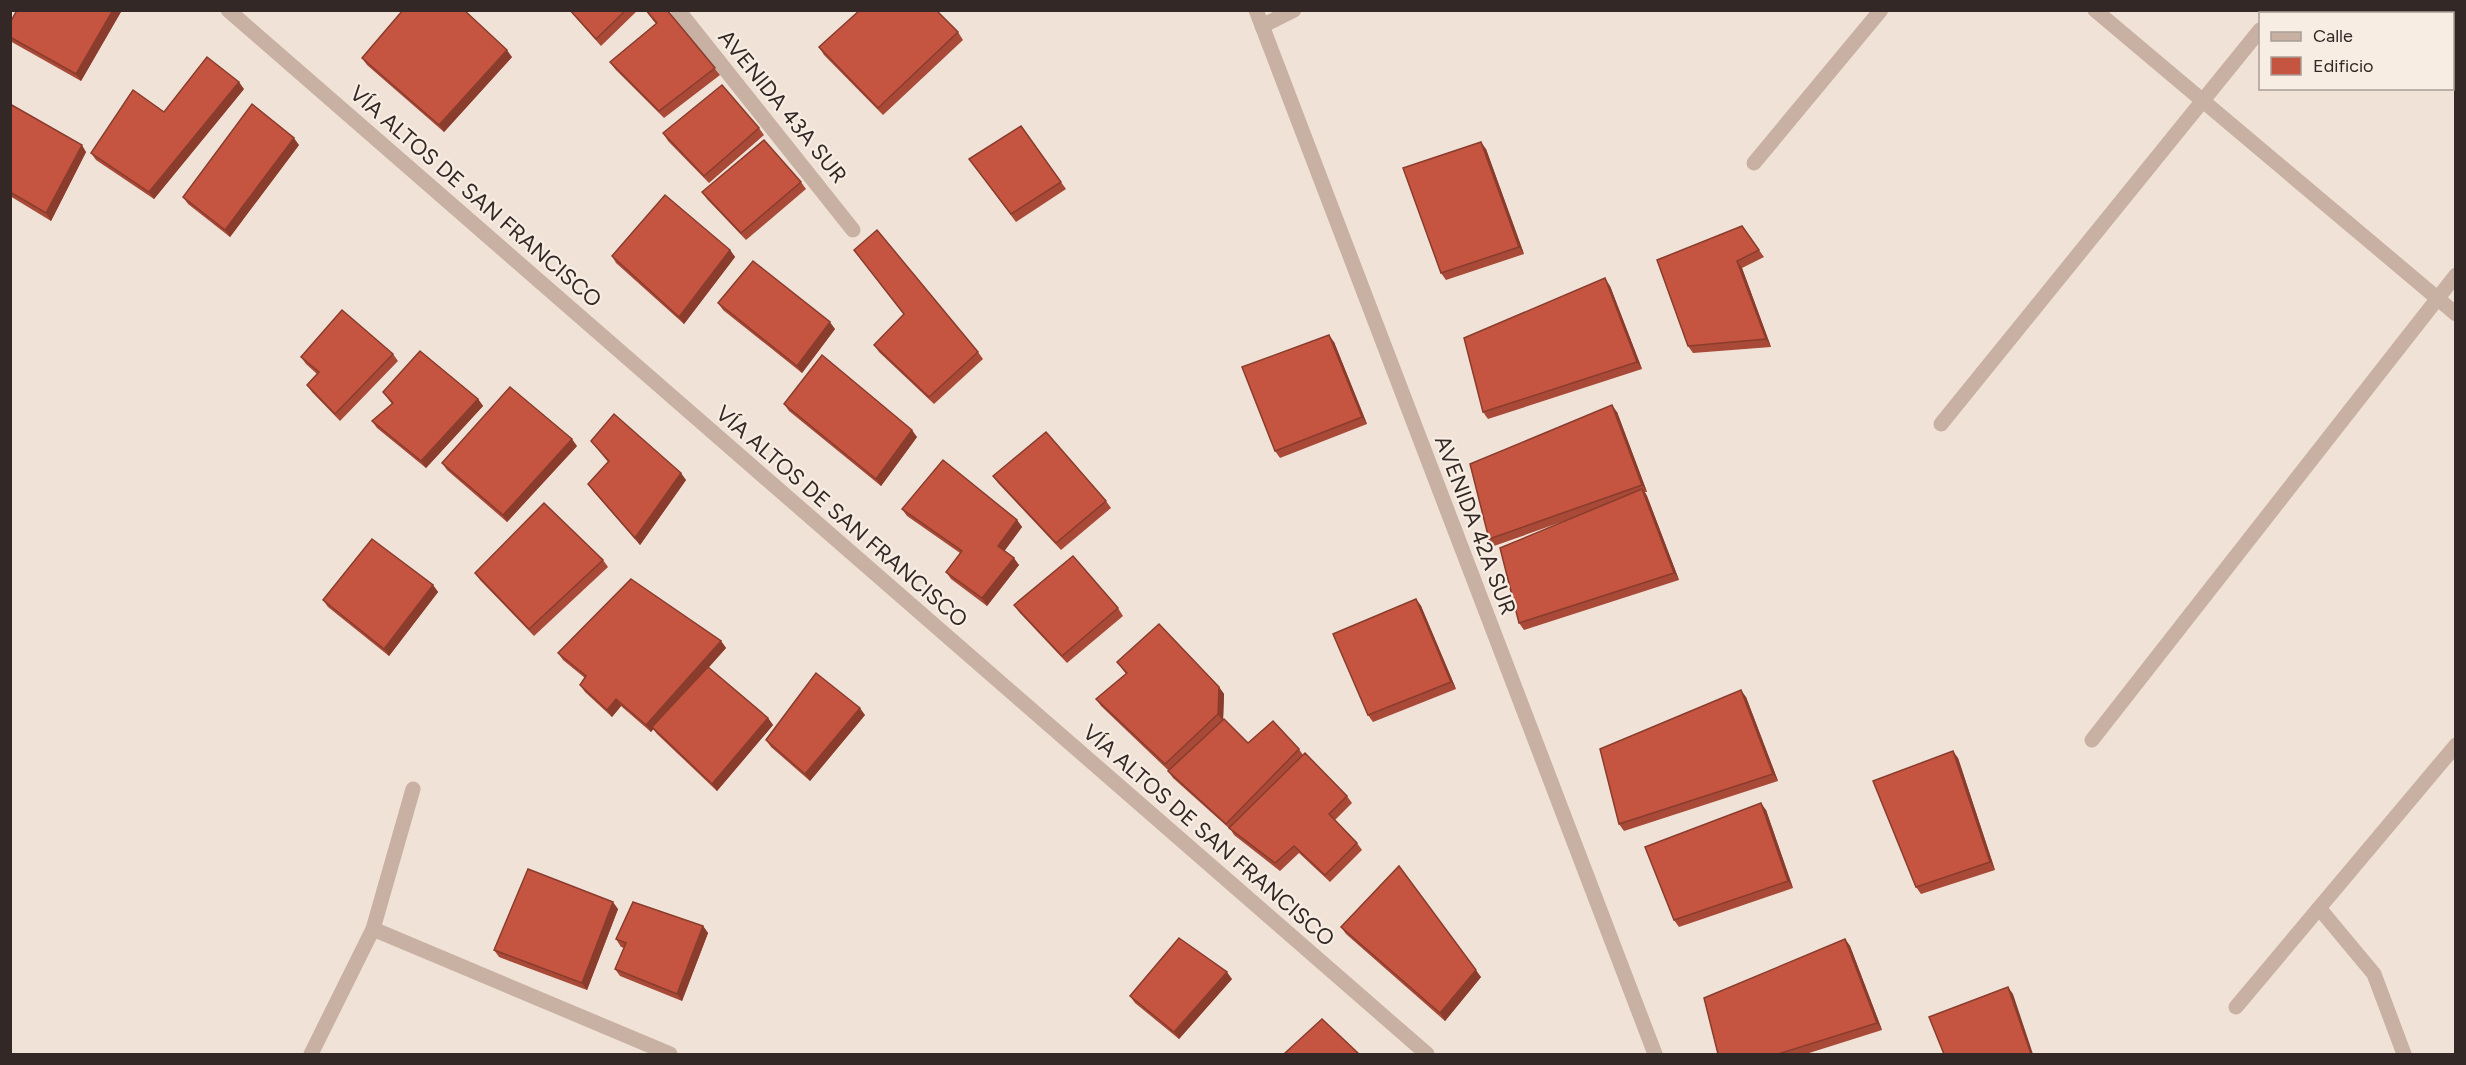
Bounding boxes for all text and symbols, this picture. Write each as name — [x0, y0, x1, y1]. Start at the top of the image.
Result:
legend — [2259, 12, 2454, 90]
street label: AVENIDA 43A SUR — [713, 24, 853, 188]
text: Calle — [2313, 25, 2353, 47]
text: Edificio — [2313, 55, 2374, 77]
street label: VÍA ALTOS DE SAN FRANCISCO — [344, 80, 607, 313]
street label: VÍA ALTOS DE SAN FRANCISCO — [710, 400, 973, 633]
street label: AVENIDA 42A SUR — [1429, 432, 1522, 619]
street label: VÍA ALTOS DE SAN FRANCISCO — [1077, 719, 1340, 952]

